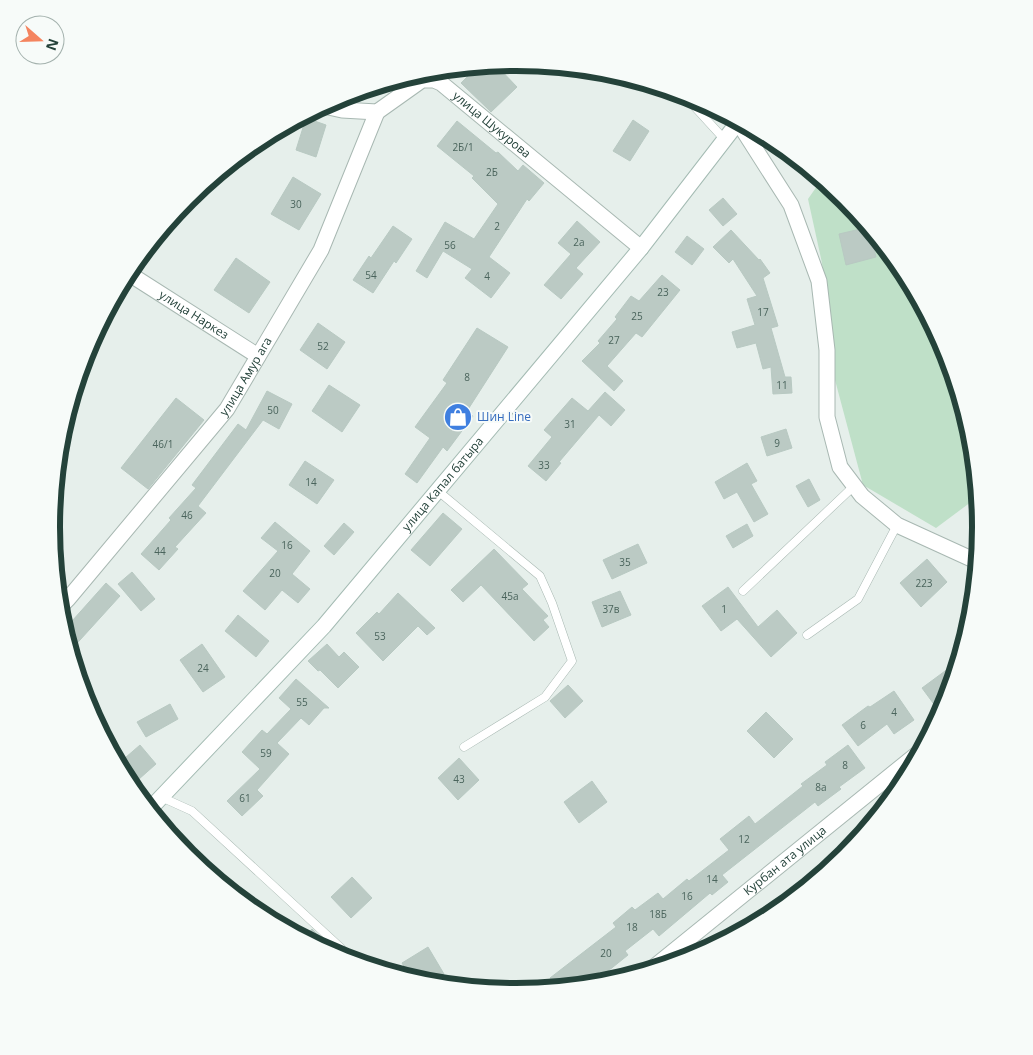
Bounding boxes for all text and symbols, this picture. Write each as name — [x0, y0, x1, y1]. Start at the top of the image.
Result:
north arrow — [15, 15, 65, 65]
text: N — [42, 36, 64, 53]
street label: улица Шукурова — [449, 87, 535, 162]
house number: 2Б/1 — [452, 140, 474, 154]
house number: 2Б — [486, 165, 498, 179]
house number: 30 — [290, 197, 302, 211]
house number: 2 — [494, 219, 500, 233]
house number: 2а — [573, 235, 585, 249]
house number: 56 — [444, 238, 456, 252]
house number: 54 — [365, 268, 377, 282]
house number: 4 — [484, 269, 490, 283]
house number: 23 — [657, 285, 669, 299]
street label: улица Наркез — [156, 286, 232, 343]
house number: 17 — [757, 305, 769, 319]
house number: 25 — [631, 309, 643, 323]
house number: 27 — [608, 333, 620, 347]
street label: улица Амур ага — [216, 334, 276, 420]
house number: 52 — [317, 339, 329, 353]
house number: 8 — [464, 370, 470, 384]
house number: 11 — [776, 378, 788, 392]
shop icon: Шин Line — [443, 402, 473, 432]
house number: 50 — [267, 403, 279, 417]
place label: Шин Line — [477, 408, 531, 425]
house number: 31 — [564, 417, 576, 431]
street label: улица Капал батыра — [398, 433, 487, 535]
house number: 9 — [774, 436, 780, 450]
house number: 46/1 — [153, 437, 173, 451]
house number: 33 — [538, 458, 550, 472]
house number: 14 — [305, 475, 317, 489]
house number: 46 — [181, 508, 193, 522]
house number: 16 — [281, 538, 293, 552]
house number: 44 — [154, 544, 166, 558]
house number: 35 — [619, 555, 631, 569]
house number: 20 — [269, 566, 281, 580]
house number: 223 — [915, 576, 933, 590]
house number: 45а — [502, 589, 519, 603]
house number: 37в — [602, 602, 620, 616]
house number: 1 — [721, 602, 727, 616]
house number: 53 — [374, 629, 386, 643]
house number: 24 — [197, 661, 209, 675]
house number: 55 — [296, 695, 308, 709]
house number: 4 — [891, 705, 897, 719]
house number: 6 — [860, 718, 866, 732]
house number: 59 — [260, 746, 272, 760]
house number: 8 — [842, 758, 848, 772]
house number: 43 — [453, 772, 465, 786]
house number: 8а — [815, 780, 827, 794]
house number: 61 — [239, 791, 251, 805]
street label: Курбан ата улица — [740, 822, 830, 899]
house number: 12 — [738, 832, 750, 846]
house number: 14 — [706, 872, 718, 886]
house number: 16 — [681, 889, 693, 903]
house number: 18Б — [649, 907, 667, 921]
house number: 18 — [626, 920, 638, 934]
house number: 20 — [600, 946, 612, 960]

